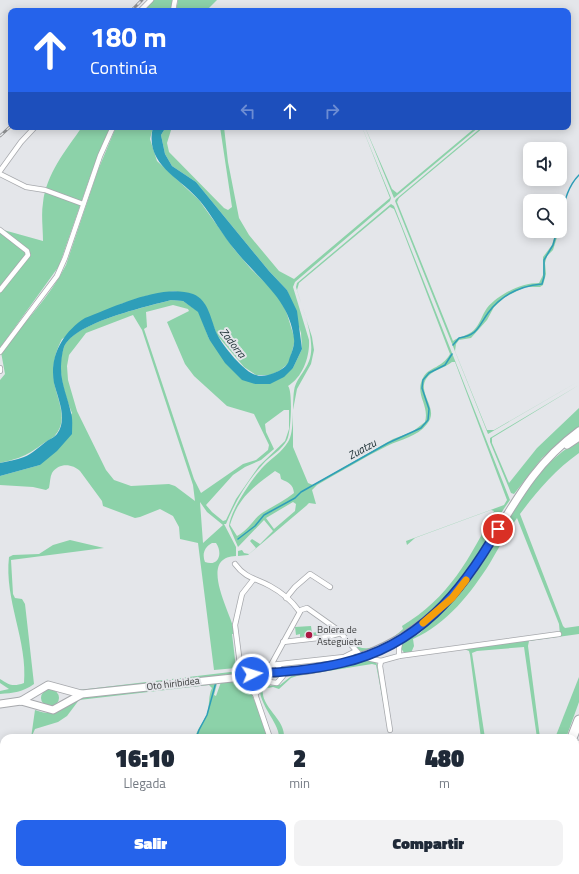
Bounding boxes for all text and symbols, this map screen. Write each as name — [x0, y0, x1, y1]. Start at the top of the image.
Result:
text: 180 m — [90, 15, 167, 58]
icon: ahead — [24, 24, 76, 76]
text: Continúa — [90, 54, 157, 81]
icon: left — [237, 100, 259, 122]
icon: ahead — [279, 100, 301, 122]
icon: right — [321, 100, 343, 122]
map controls — [523, 142, 567, 238]
button: sound — [523, 142, 567, 186]
button: search — [523, 194, 567, 238]
water label: Zadorra — [216, 325, 250, 362]
water label: Zuatzu — [345, 434, 380, 463]
pin — [481, 512, 515, 546]
icon: arrive — [487, 518, 509, 540]
place label: Bolera de Asteguieta — [317, 622, 362, 649]
marker: Bolera de Asteguieta — [304, 630, 314, 640]
position arrow — [231, 653, 273, 695]
street label: Oto hiribidea — [146, 673, 201, 694]
text: 16:10 — [115, 740, 174, 776]
text: 2 — [293, 740, 306, 776]
text: 480 — [425, 740, 464, 776]
text: Llegada — [123, 773, 166, 793]
text: min — [289, 773, 310, 793]
text: m — [439, 773, 450, 793]
button: Salir — [16, 820, 286, 866]
button: Compartir — [294, 820, 563, 866]

